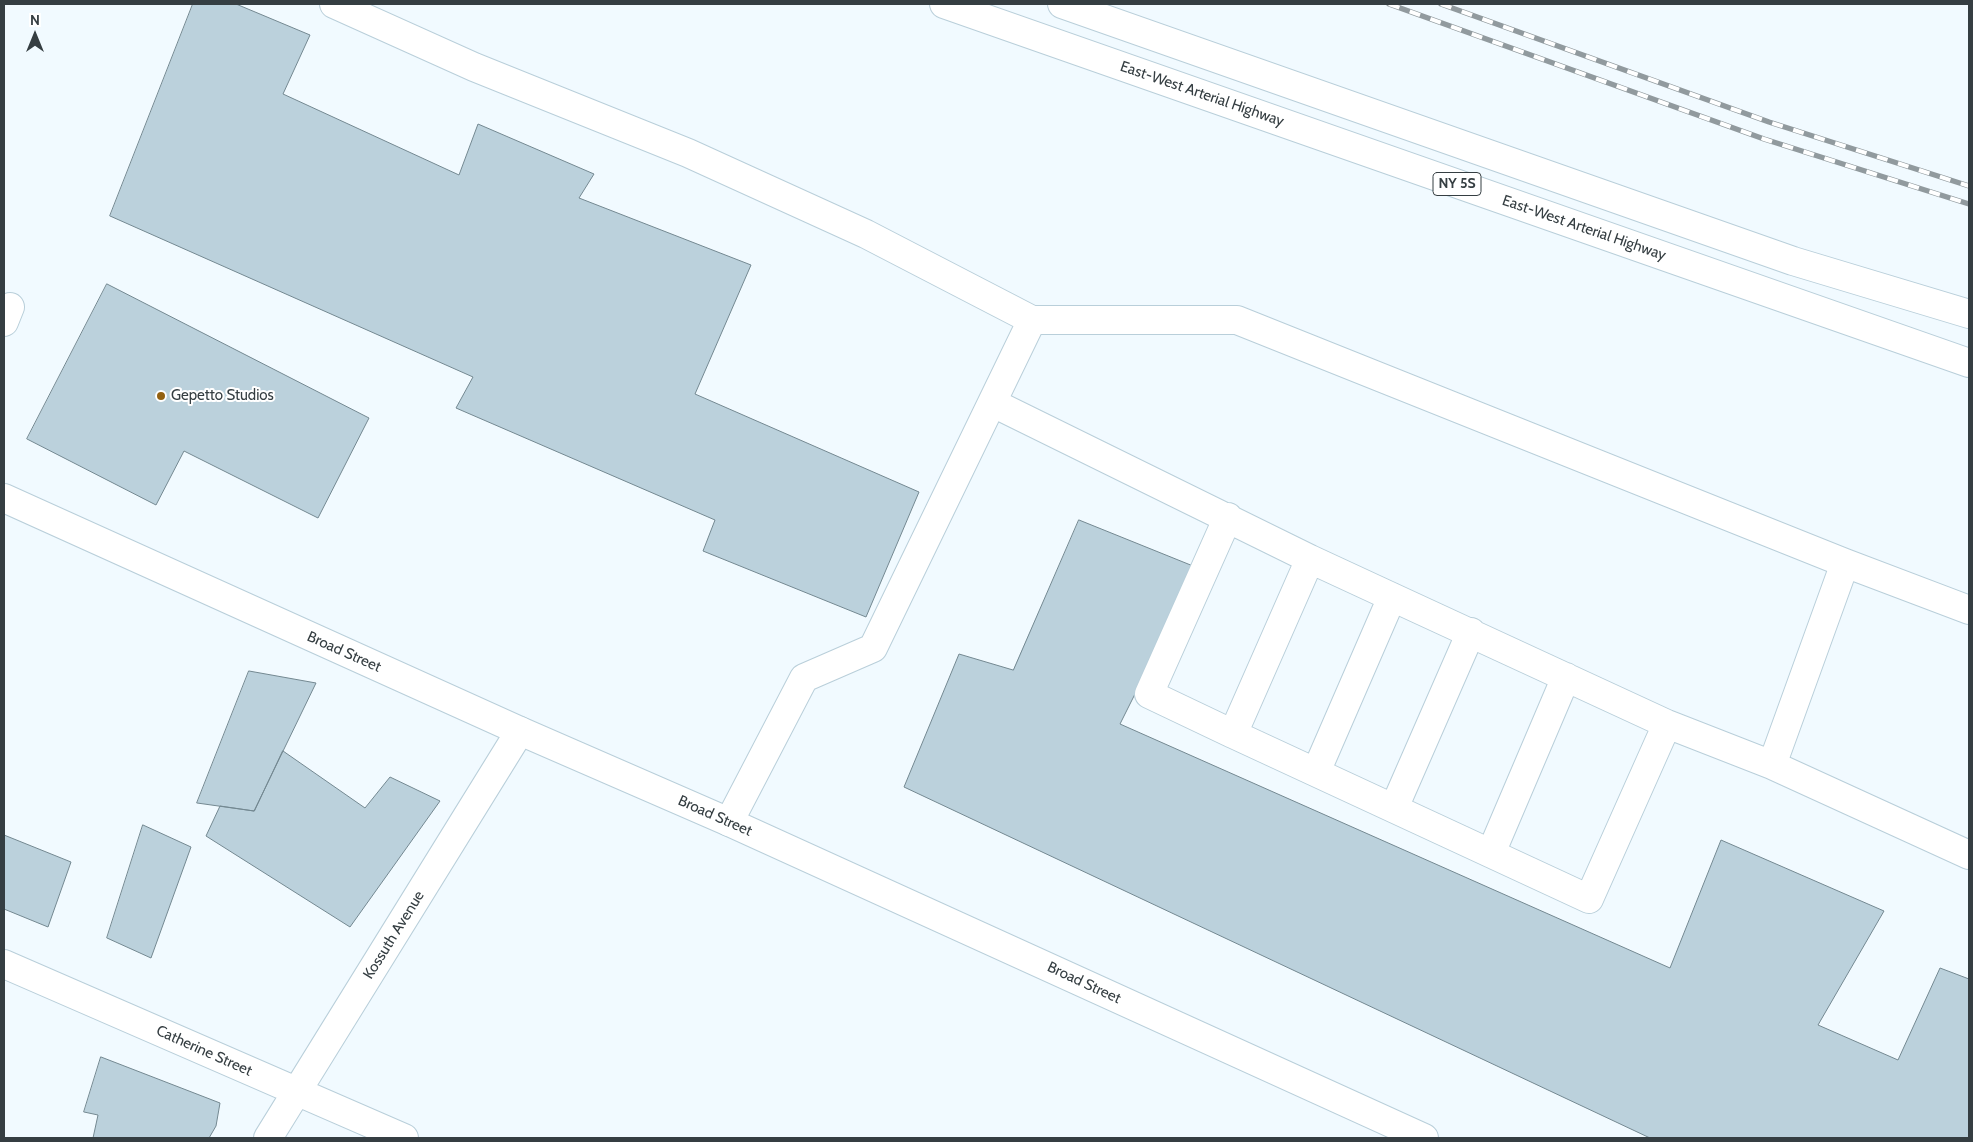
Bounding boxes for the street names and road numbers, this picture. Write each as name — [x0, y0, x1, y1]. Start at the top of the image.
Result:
street label: East-West Arterial Highway — [1118, 57, 1286, 131]
road number: NY 5S — [1433, 172, 1481, 195]
street label: East-West Arterial Highway — [1500, 191, 1668, 265]
street label: Broad Street — [304, 628, 384, 676]
street label: Broad Street — [675, 792, 755, 840]
street label: Kossuth Avenue — [360, 888, 428, 982]
street label: Broad Street — [1044, 958, 1124, 1008]
street label: Catherine Street — [153, 1022, 255, 1080]

